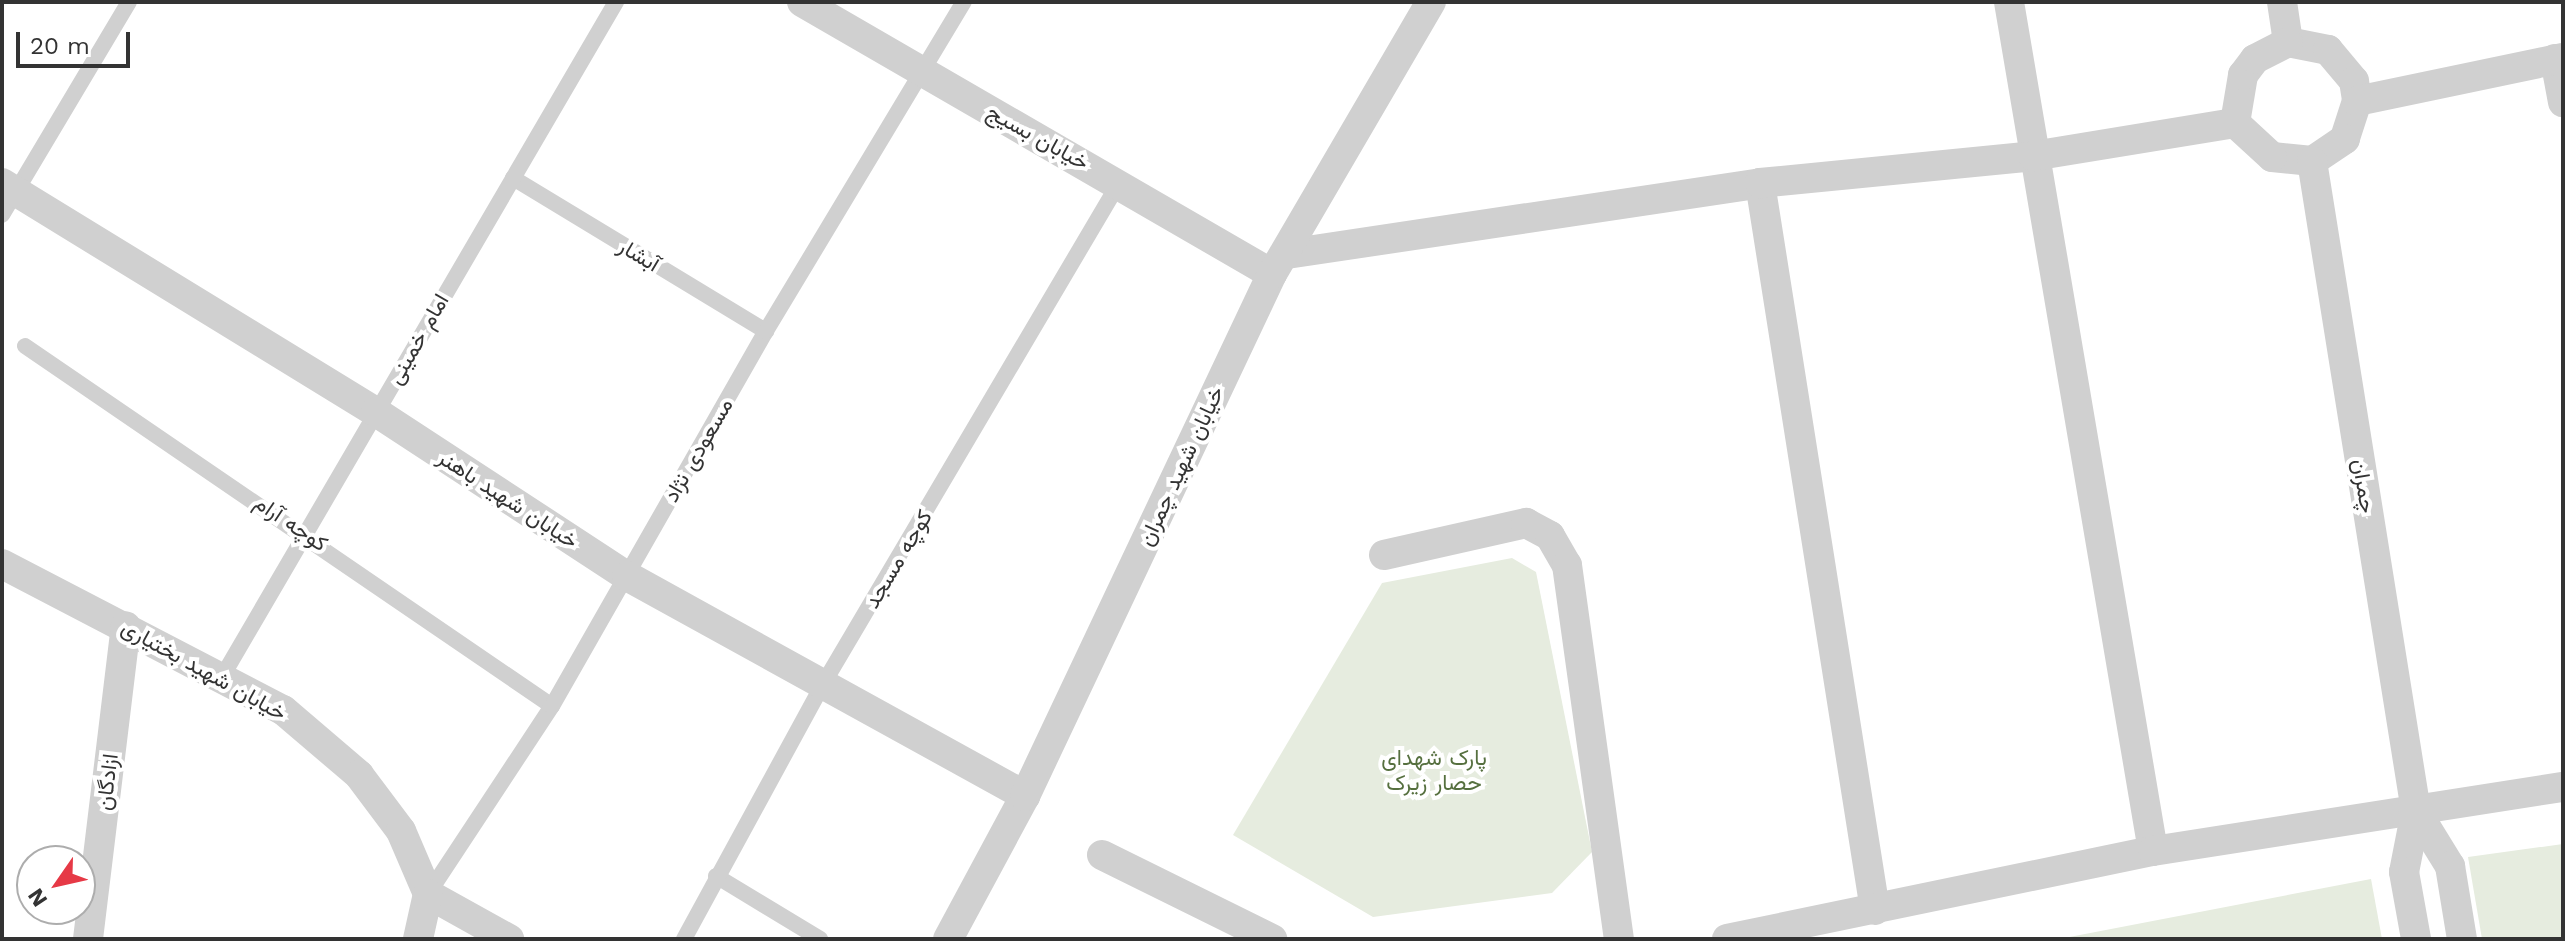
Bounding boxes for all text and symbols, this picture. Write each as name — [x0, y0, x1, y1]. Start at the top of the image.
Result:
scale bar — [20, 16, 134, 66]
text: 20 m — [30, 32, 90, 60]
street label: خیابان بسیج — [982, 98, 1094, 176]
street label: آبشار — [614, 232, 664, 278]
street label: امام خمینی — [382, 289, 454, 389]
street label: خیابان شهید چمران — [1132, 382, 1230, 550]
street label: مسعودی نژاد — [658, 393, 738, 507]
street label: خیابان شهید باهنر — [433, 444, 583, 554]
street label: چمران — [2347, 457, 2381, 515]
street label: کوچه آرام — [249, 489, 333, 557]
street label: کوچه مسجد — [858, 505, 938, 613]
street label: خیابان شهید بختیاری — [117, 614, 291, 726]
park label: پارک شهدای حصار زیرک — [1381, 744, 1487, 796]
street label: ازادگان — [90, 752, 124, 812]
north arrow — [16, 845, 96, 925]
text: N — [22, 884, 52, 911]

